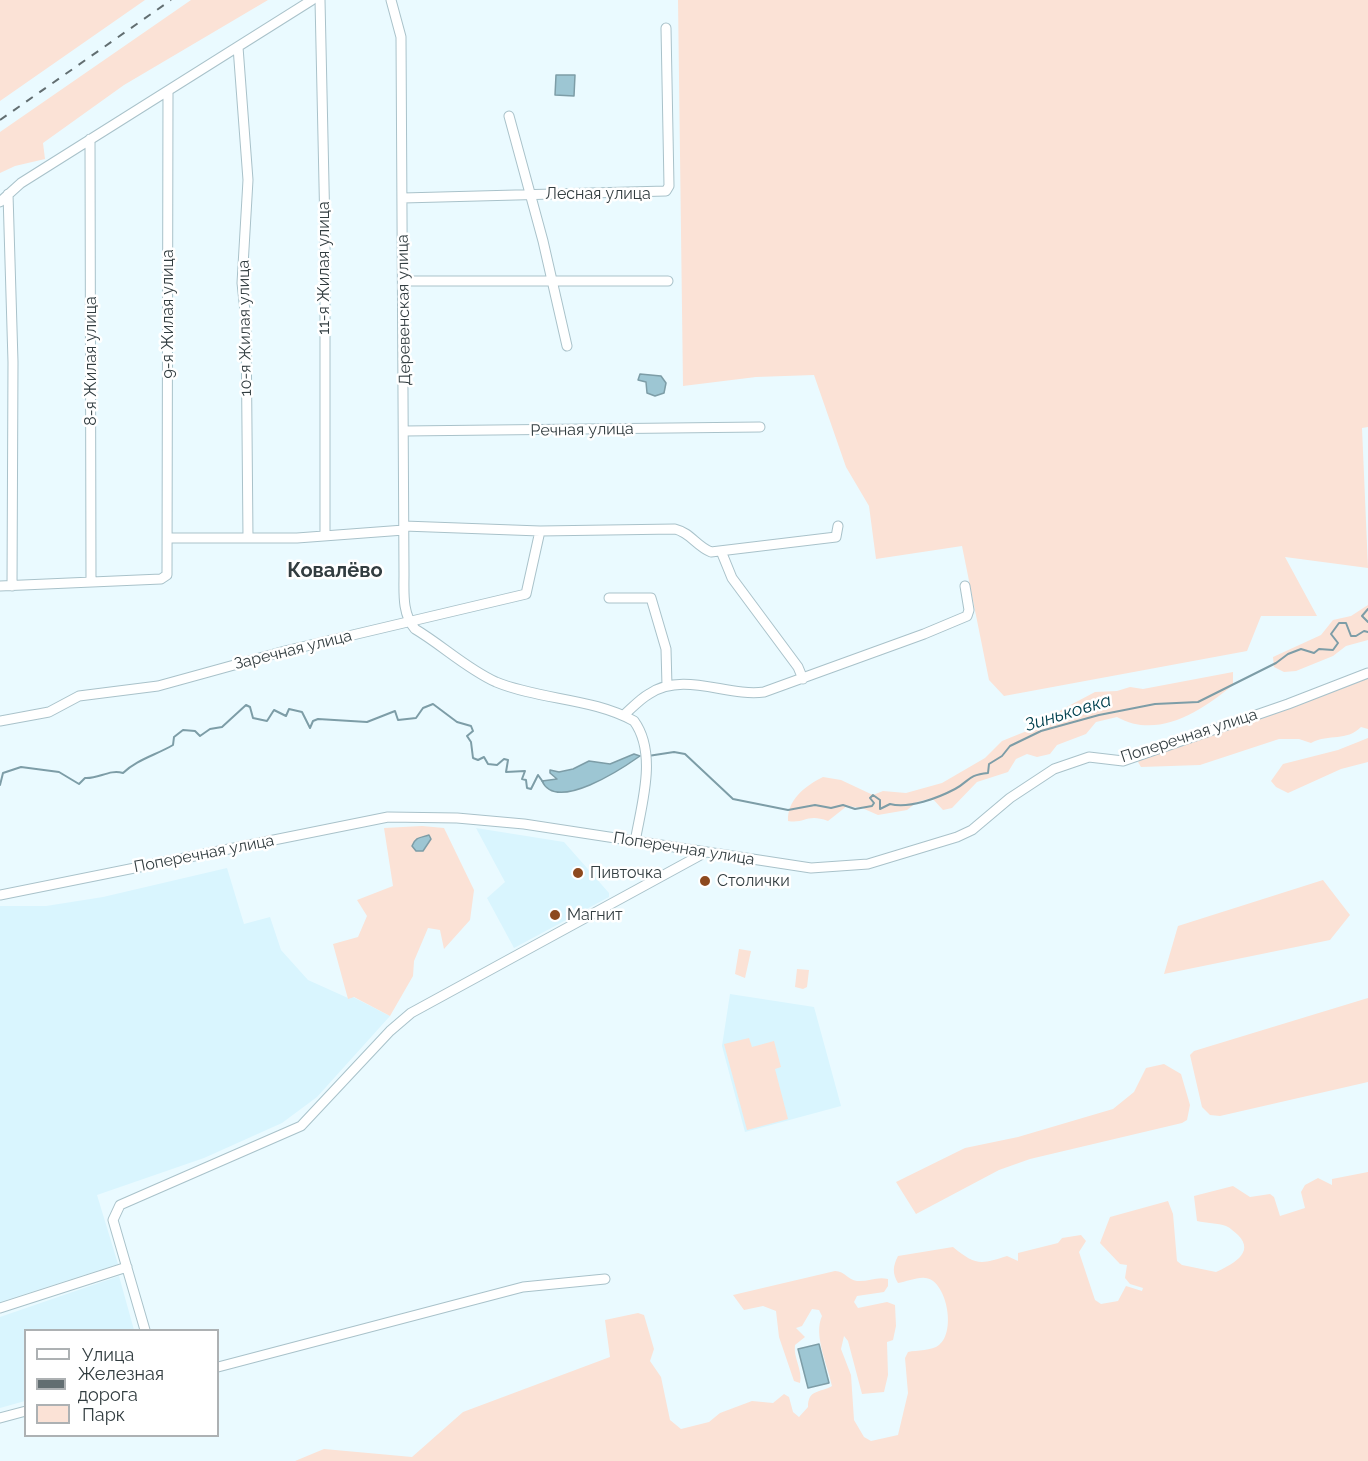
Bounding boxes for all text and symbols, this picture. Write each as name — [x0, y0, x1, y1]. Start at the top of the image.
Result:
street label: Лесная улица — [545, 184, 651, 204]
street label: 11-я Жилая улица — [314, 201, 334, 335]
street label: Деревенская улица — [393, 234, 415, 386]
street label: 9-я Жилая улица — [158, 249, 178, 379]
street label: 10-я Жилая улица — [234, 260, 256, 396]
street label: 8-я Жилая улица — [81, 296, 101, 426]
street label: Речная улица — [530, 420, 634, 440]
district label: Ковалёво — [287, 559, 383, 583]
street label: Заречная улица — [232, 626, 354, 674]
water label: Зиньковка — [1022, 690, 1114, 736]
street label: Поперечная улица — [1118, 705, 1260, 767]
street label: Поперечная улица — [612, 828, 756, 870]
street label: Поперечная улица — [132, 831, 276, 877]
place label: Пивточка — [590, 863, 662, 883]
marker: Пивточка — [571, 866, 585, 880]
place label: Столички — [717, 871, 790, 891]
marker: Столички — [698, 874, 712, 888]
place label: Магнит — [567, 905, 623, 925]
marker: Магнит — [548, 908, 562, 922]
legend — [24, 1329, 219, 1437]
text: Улица — [82, 1344, 134, 1365]
text: Железная дорога — [78, 1363, 164, 1405]
text: Парк — [82, 1404, 125, 1425]

